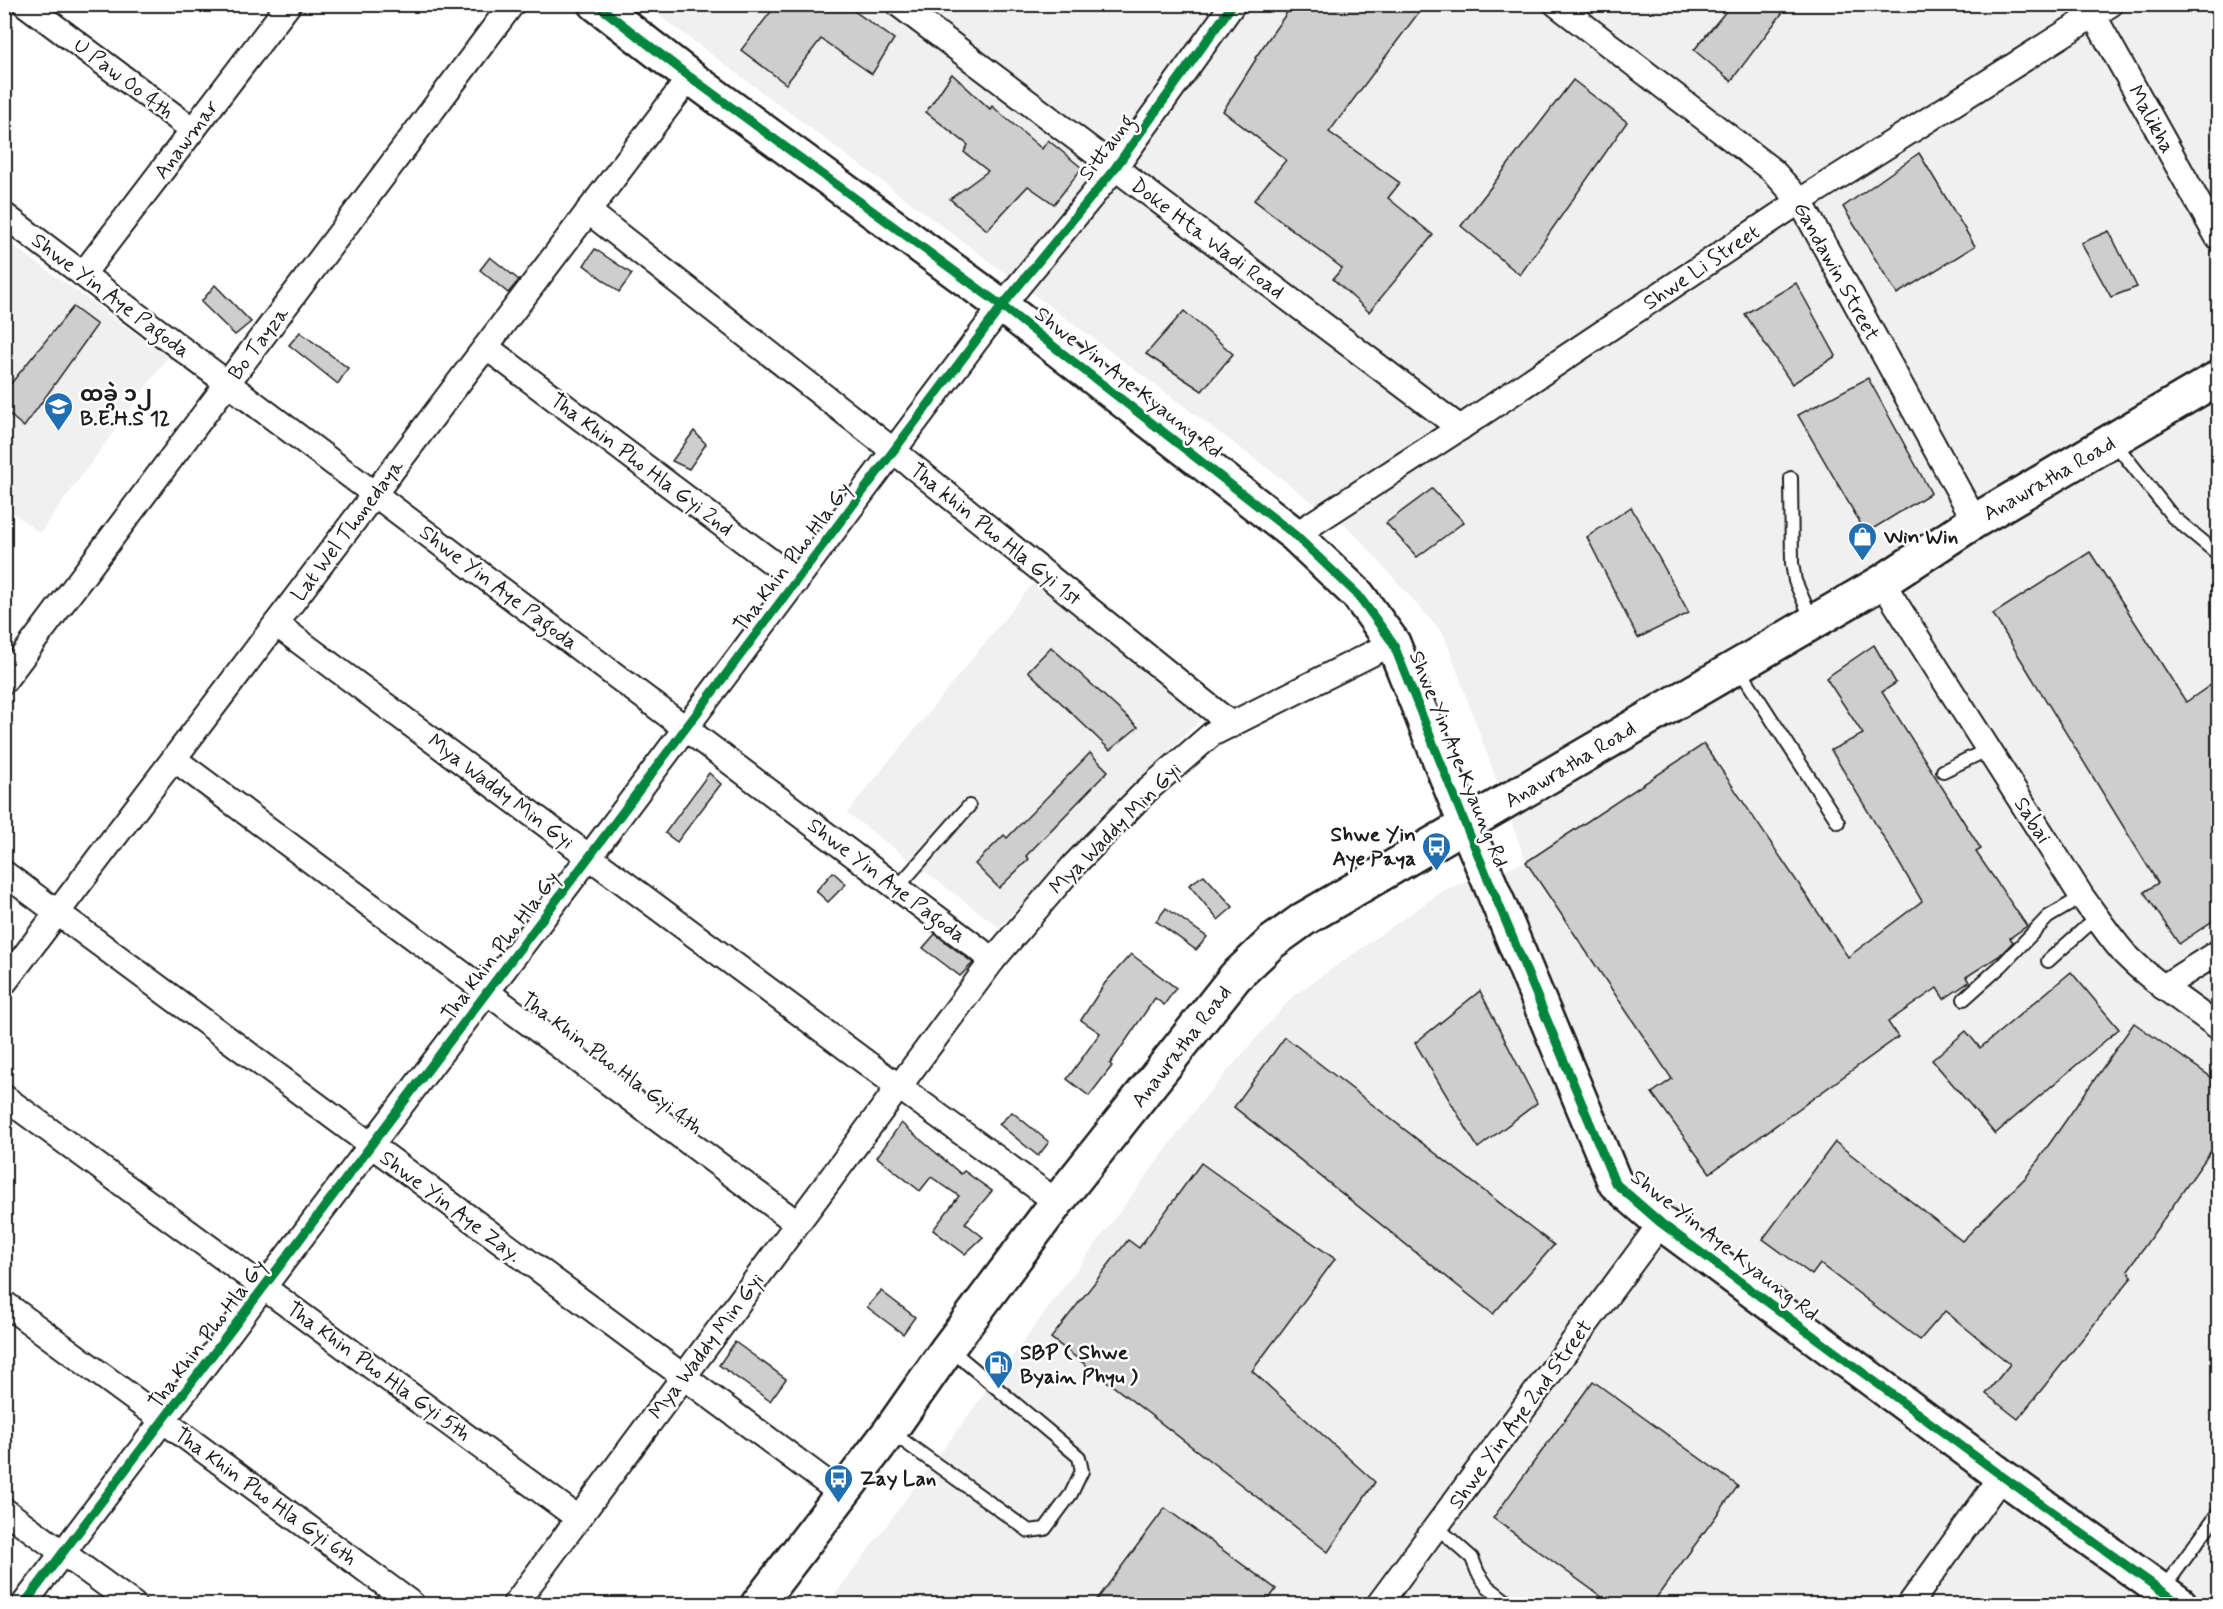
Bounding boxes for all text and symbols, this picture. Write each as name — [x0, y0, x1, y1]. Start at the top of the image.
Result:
street label: U Paw Oo 4th — [67, 32, 179, 126]
street label: Malikha — [2121, 80, 2181, 159]
street label: Anawmar — [148, 94, 226, 185]
street label: Sittaung — [1073, 109, 1143, 188]
street label: Doke Hta Wadi Road — [1125, 172, 1290, 306]
street label: Gandawin Street — [1786, 197, 1886, 346]
street label: Shwe Li Street — [1638, 218, 1766, 317]
street label: Shwe Yin Aye Pagoda — [24, 227, 195, 366]
street label: Bo Tayza — [222, 301, 296, 386]
street label: Shwe Yin Aye Kyaung Rd — [1029, 301, 1228, 465]
place label: ထခွဲ ၁၂ B.E.H.S 12 — [80, 381, 170, 433]
street label: Tha Khin Pho Hla Gyi 2nd — [544, 387, 739, 543]
school or university icon: ထခွဲ ၁၂ B.E.H.S 12 — [43, 390, 75, 432]
street label: Anawratha Road — [1978, 430, 2121, 528]
street label: Lat Wel Thonedaya — [285, 454, 411, 607]
street label: Tha khin Pho Hla Gyi 1st — [904, 457, 1087, 613]
street label: Tha Khin Pho Hla Gy — [727, 477, 858, 638]
street label: Shwe Yin Aye Pagoda — [412, 519, 583, 658]
shop icon: Win Win — [1847, 520, 1879, 562]
place label: Win Win — [1883, 523, 1958, 551]
street label: Shwe Yin Aye Kyaung Rd — [1402, 647, 1514, 872]
street label: Anawratha Road — [1500, 715, 1641, 815]
street label: Mya Waddy Min Gyi — [422, 728, 579, 856]
street label: Mya Waddy Min Gyi — [1043, 756, 1188, 901]
street label: Sabai — [2007, 792, 2057, 849]
street label: Shwe Yin Aye Pagoda — [800, 812, 971, 951]
place label: Shwe Yin Aye Paya — [1331, 821, 1416, 873]
bus stop icon: Shwe Yin Aye Paya — [1421, 830, 1453, 872]
street label: Tha Khin Pho Hla Gy — [435, 866, 566, 1027]
street label: Anawratha Road — [1125, 980, 1238, 1114]
street label: Tha Khin Pho Hla Gyi 4th — [515, 986, 708, 1141]
street label: Shwe Yin Aye Zay. — [374, 1144, 527, 1269]
street label: Shwe Yin Aye Kyaung Rd — [1625, 1164, 1824, 1328]
street label: Tha Khin Pho Hla Gy — [142, 1254, 273, 1415]
street label: Mya Waddy Min Gyi — [643, 1268, 771, 1425]
street label: Tha Khin Pho Hla Gyi 5th — [281, 1295, 476, 1448]
street label: Shwe Yin Aye 2nd Street — [1442, 1314, 1599, 1515]
place label: SBP ( Shwe Byain Phyu ) — [1020, 1339, 1138, 1391]
fuel station icon: SBP ( Shwe Byain Phyu ) — [983, 1348, 1015, 1390]
street label: Tha Khin Pho Hla Gyi 6th — [168, 1421, 362, 1573]
bus stop icon: Zay Lan — [823, 1462, 855, 1504]
place label: Zay Lan — [860, 1465, 936, 1493]

